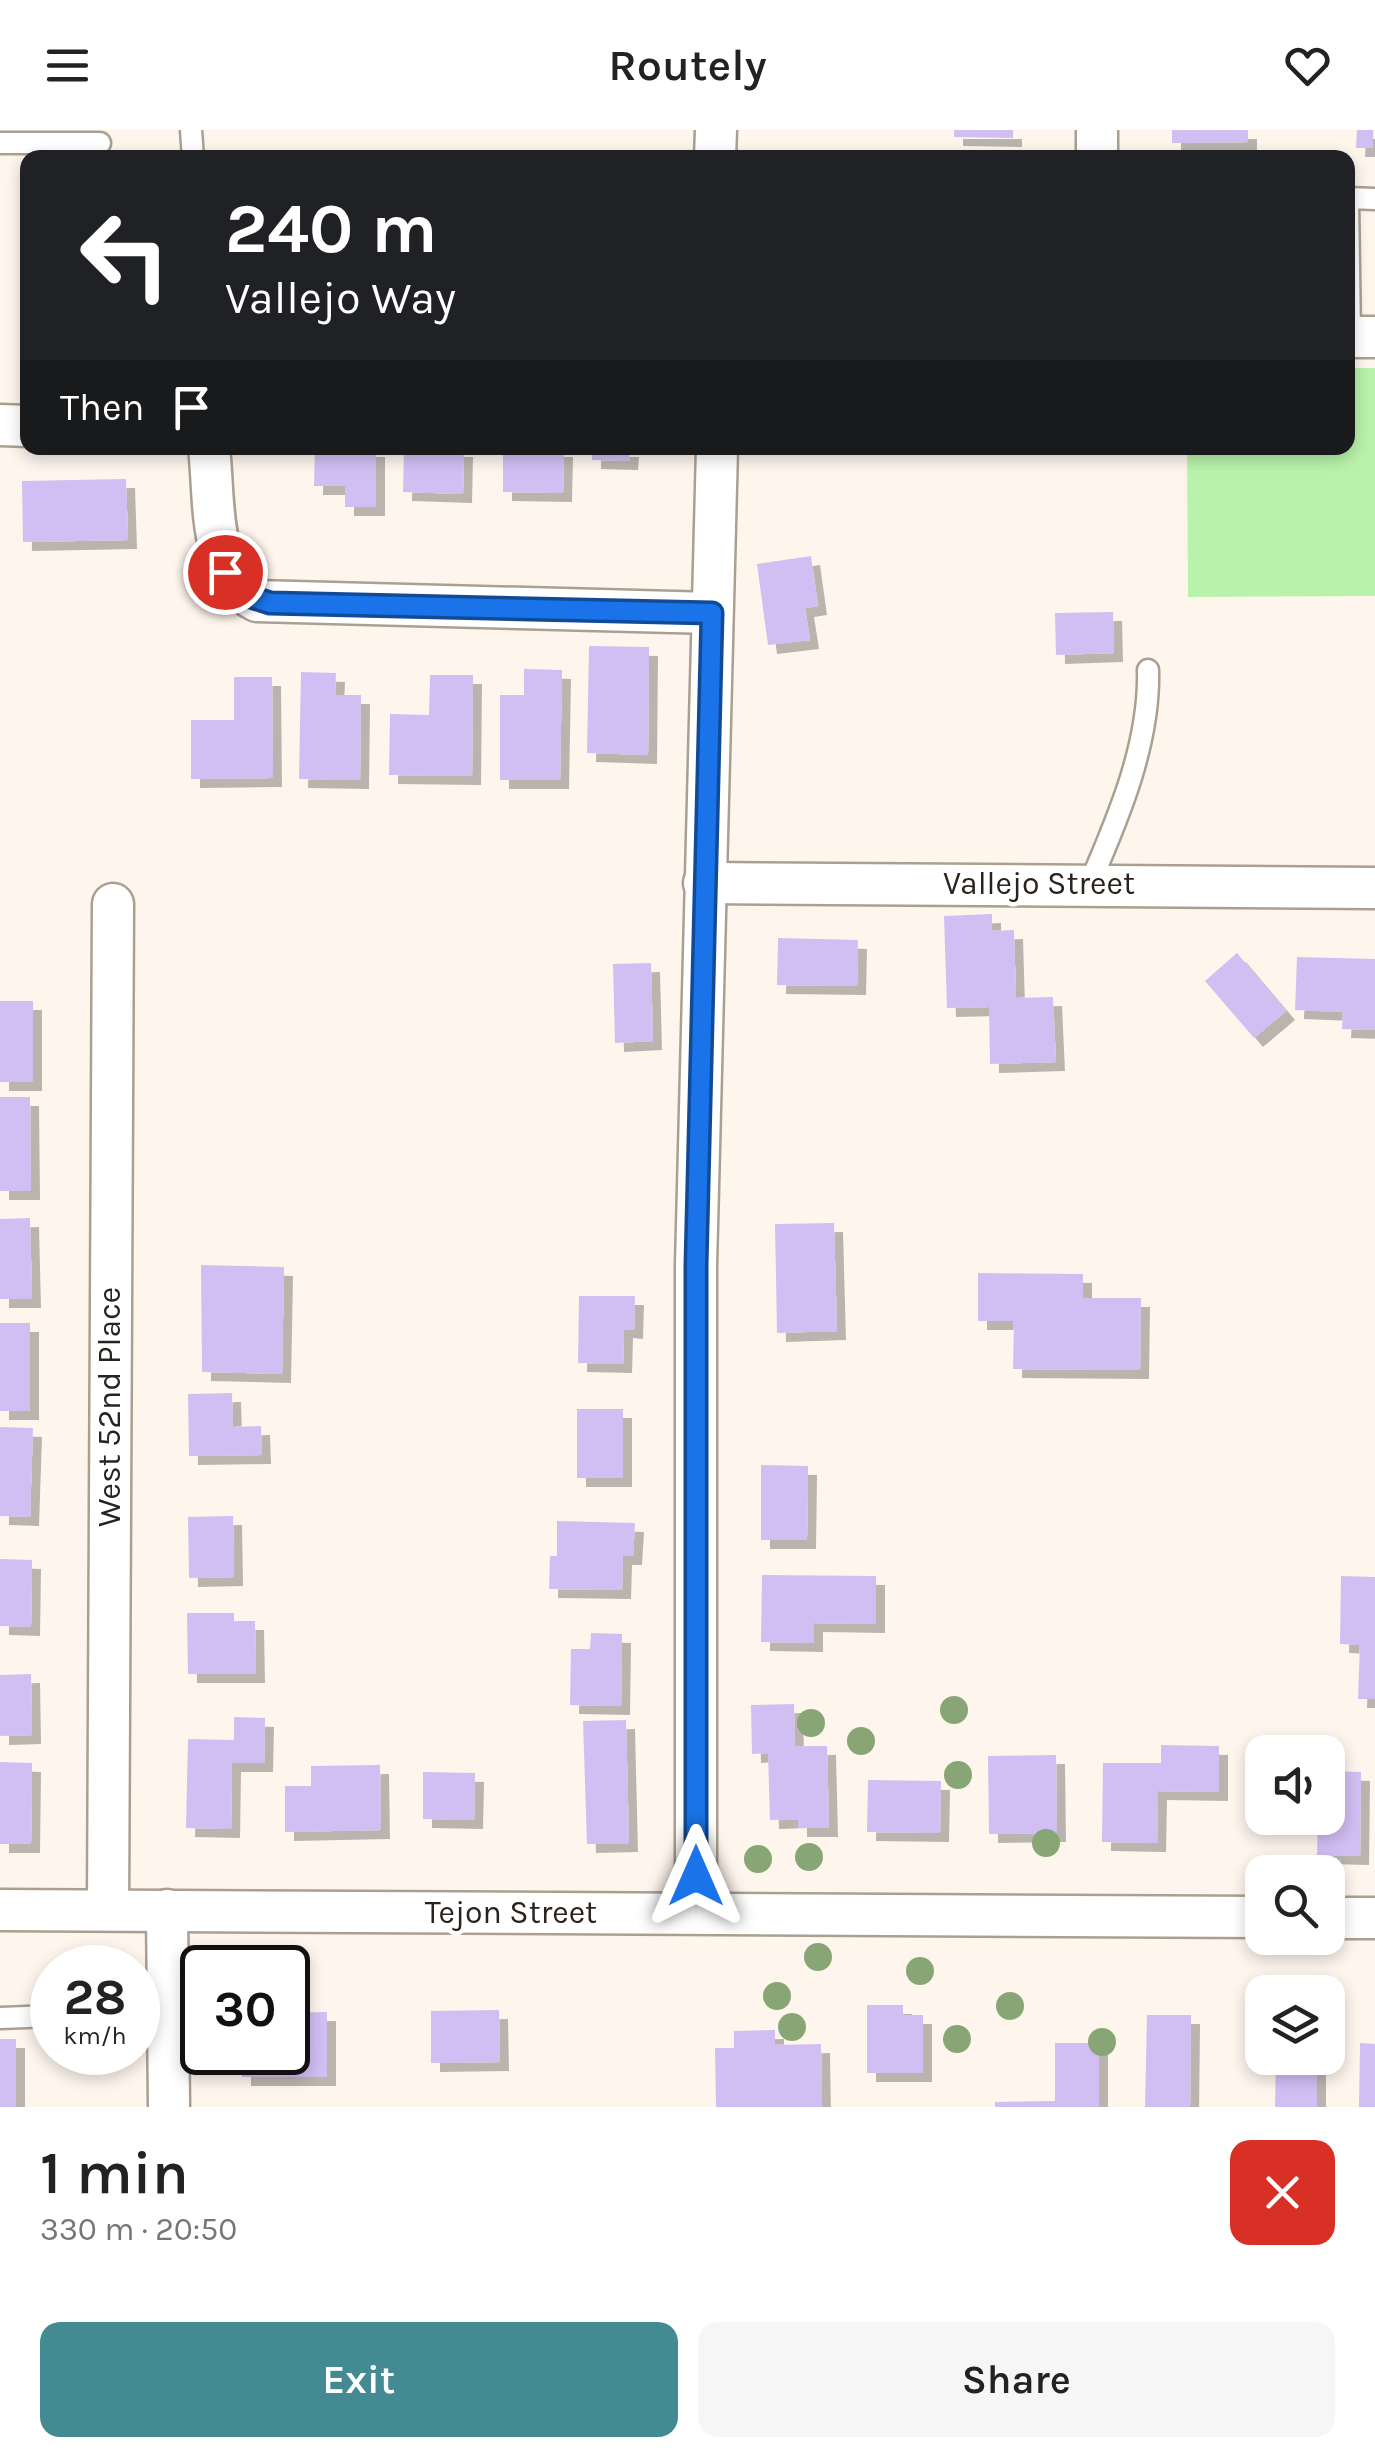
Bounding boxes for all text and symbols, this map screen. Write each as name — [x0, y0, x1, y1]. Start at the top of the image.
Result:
icon: menu — [40, 38, 95, 93]
icon: heart — [1280, 38, 1335, 93]
text: Routely — [608, 39, 767, 91]
text: 240 m — [225, 188, 437, 270]
icon: left — [60, 190, 190, 320]
text: Vallejo Way — [225, 272, 456, 324]
icon: arrive — [164, 380, 219, 435]
text: Then — [60, 385, 144, 430]
pin — [183, 530, 268, 615]
icon: arrive — [198, 545, 253, 600]
street label: Vallejo Street — [943, 865, 1135, 902]
street label: West 52nd Place — [91, 1287, 128, 1527]
map controls — [1245, 1735, 1345, 2075]
button: sound — [1245, 1735, 1345, 1835]
position arrow — [644, 1824, 748, 1928]
button: search — [1245, 1855, 1345, 1955]
street label: Tejon Street — [425, 1894, 597, 1931]
speed limit sign: 30 — [180, 1945, 310, 2075]
text: 28 — [64, 1968, 126, 2027]
button: layers — [1245, 1975, 1345, 2075]
text: km/h — [63, 2021, 127, 2050]
text: 1 min — [40, 2138, 189, 2208]
button: close — [1230, 2140, 1335, 2245]
text: 330 m · 20:50 — [40, 2211, 237, 2248]
button: Exit — [40, 2322, 678, 2437]
button: Share — [698, 2322, 1335, 2437]

